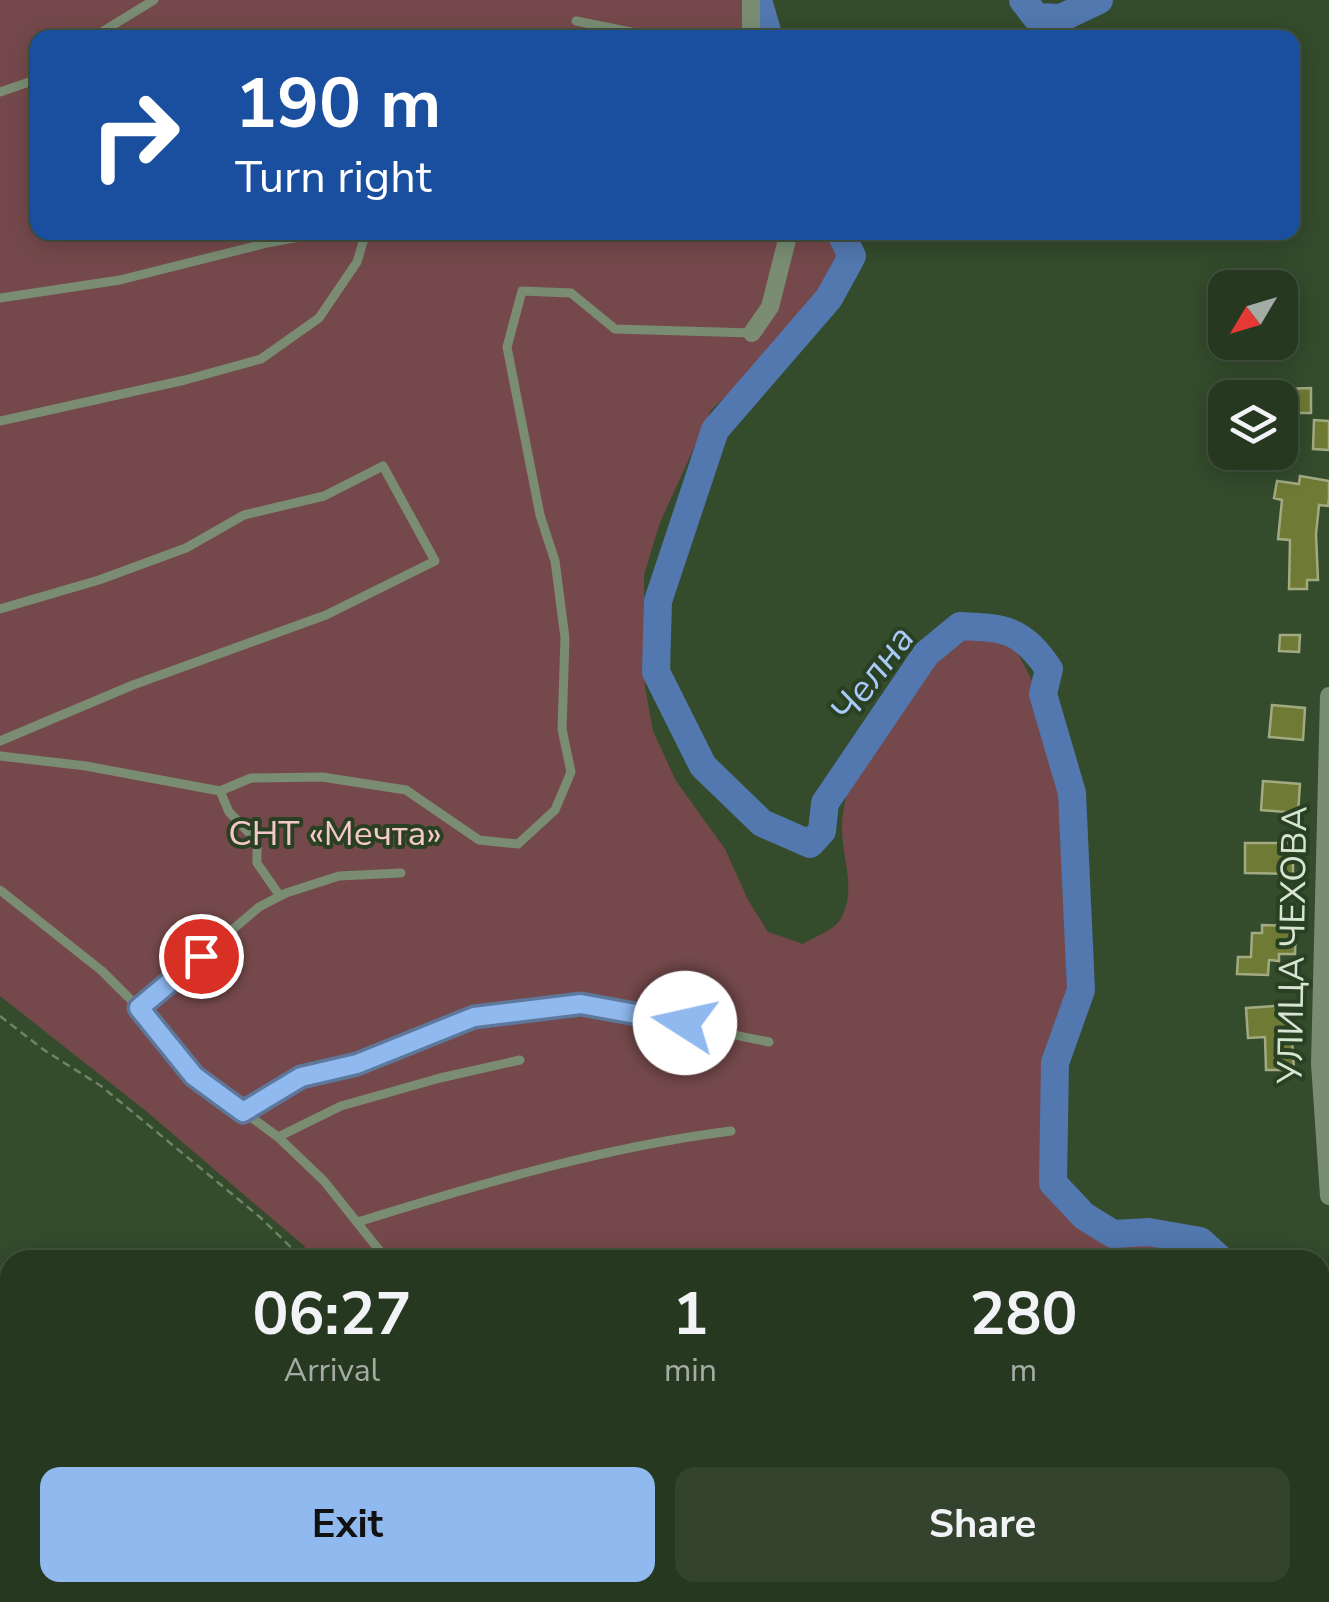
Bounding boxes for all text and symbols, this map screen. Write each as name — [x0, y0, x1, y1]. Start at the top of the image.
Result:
text: 190 m — [235, 56, 441, 152]
icon: right — [70, 70, 200, 200]
text: Turn right — [235, 147, 432, 208]
north arrow — [1208, 270, 1298, 360]
map controls — [1208, 270, 1298, 470]
button: layers — [1208, 380, 1298, 470]
water label: Челна — [819, 615, 926, 734]
street label: УЛИЦА ЧЕХОВА — [1267, 806, 1318, 1085]
park label: СНТ «Мечта» — [228, 810, 442, 857]
pin — [159, 914, 244, 999]
icon: arrive — [174, 929, 229, 984]
position arrow — [633, 971, 737, 1075]
text: 06:27 — [253, 1273, 411, 1355]
text: 1 — [672, 1273, 708, 1355]
text: 280 — [969, 1273, 1077, 1355]
text: Arrival — [284, 1349, 380, 1392]
text: min — [664, 1349, 717, 1392]
text: m — [1010, 1349, 1037, 1392]
button: Exit — [40, 1467, 655, 1582]
button: Share — [675, 1467, 1290, 1582]

